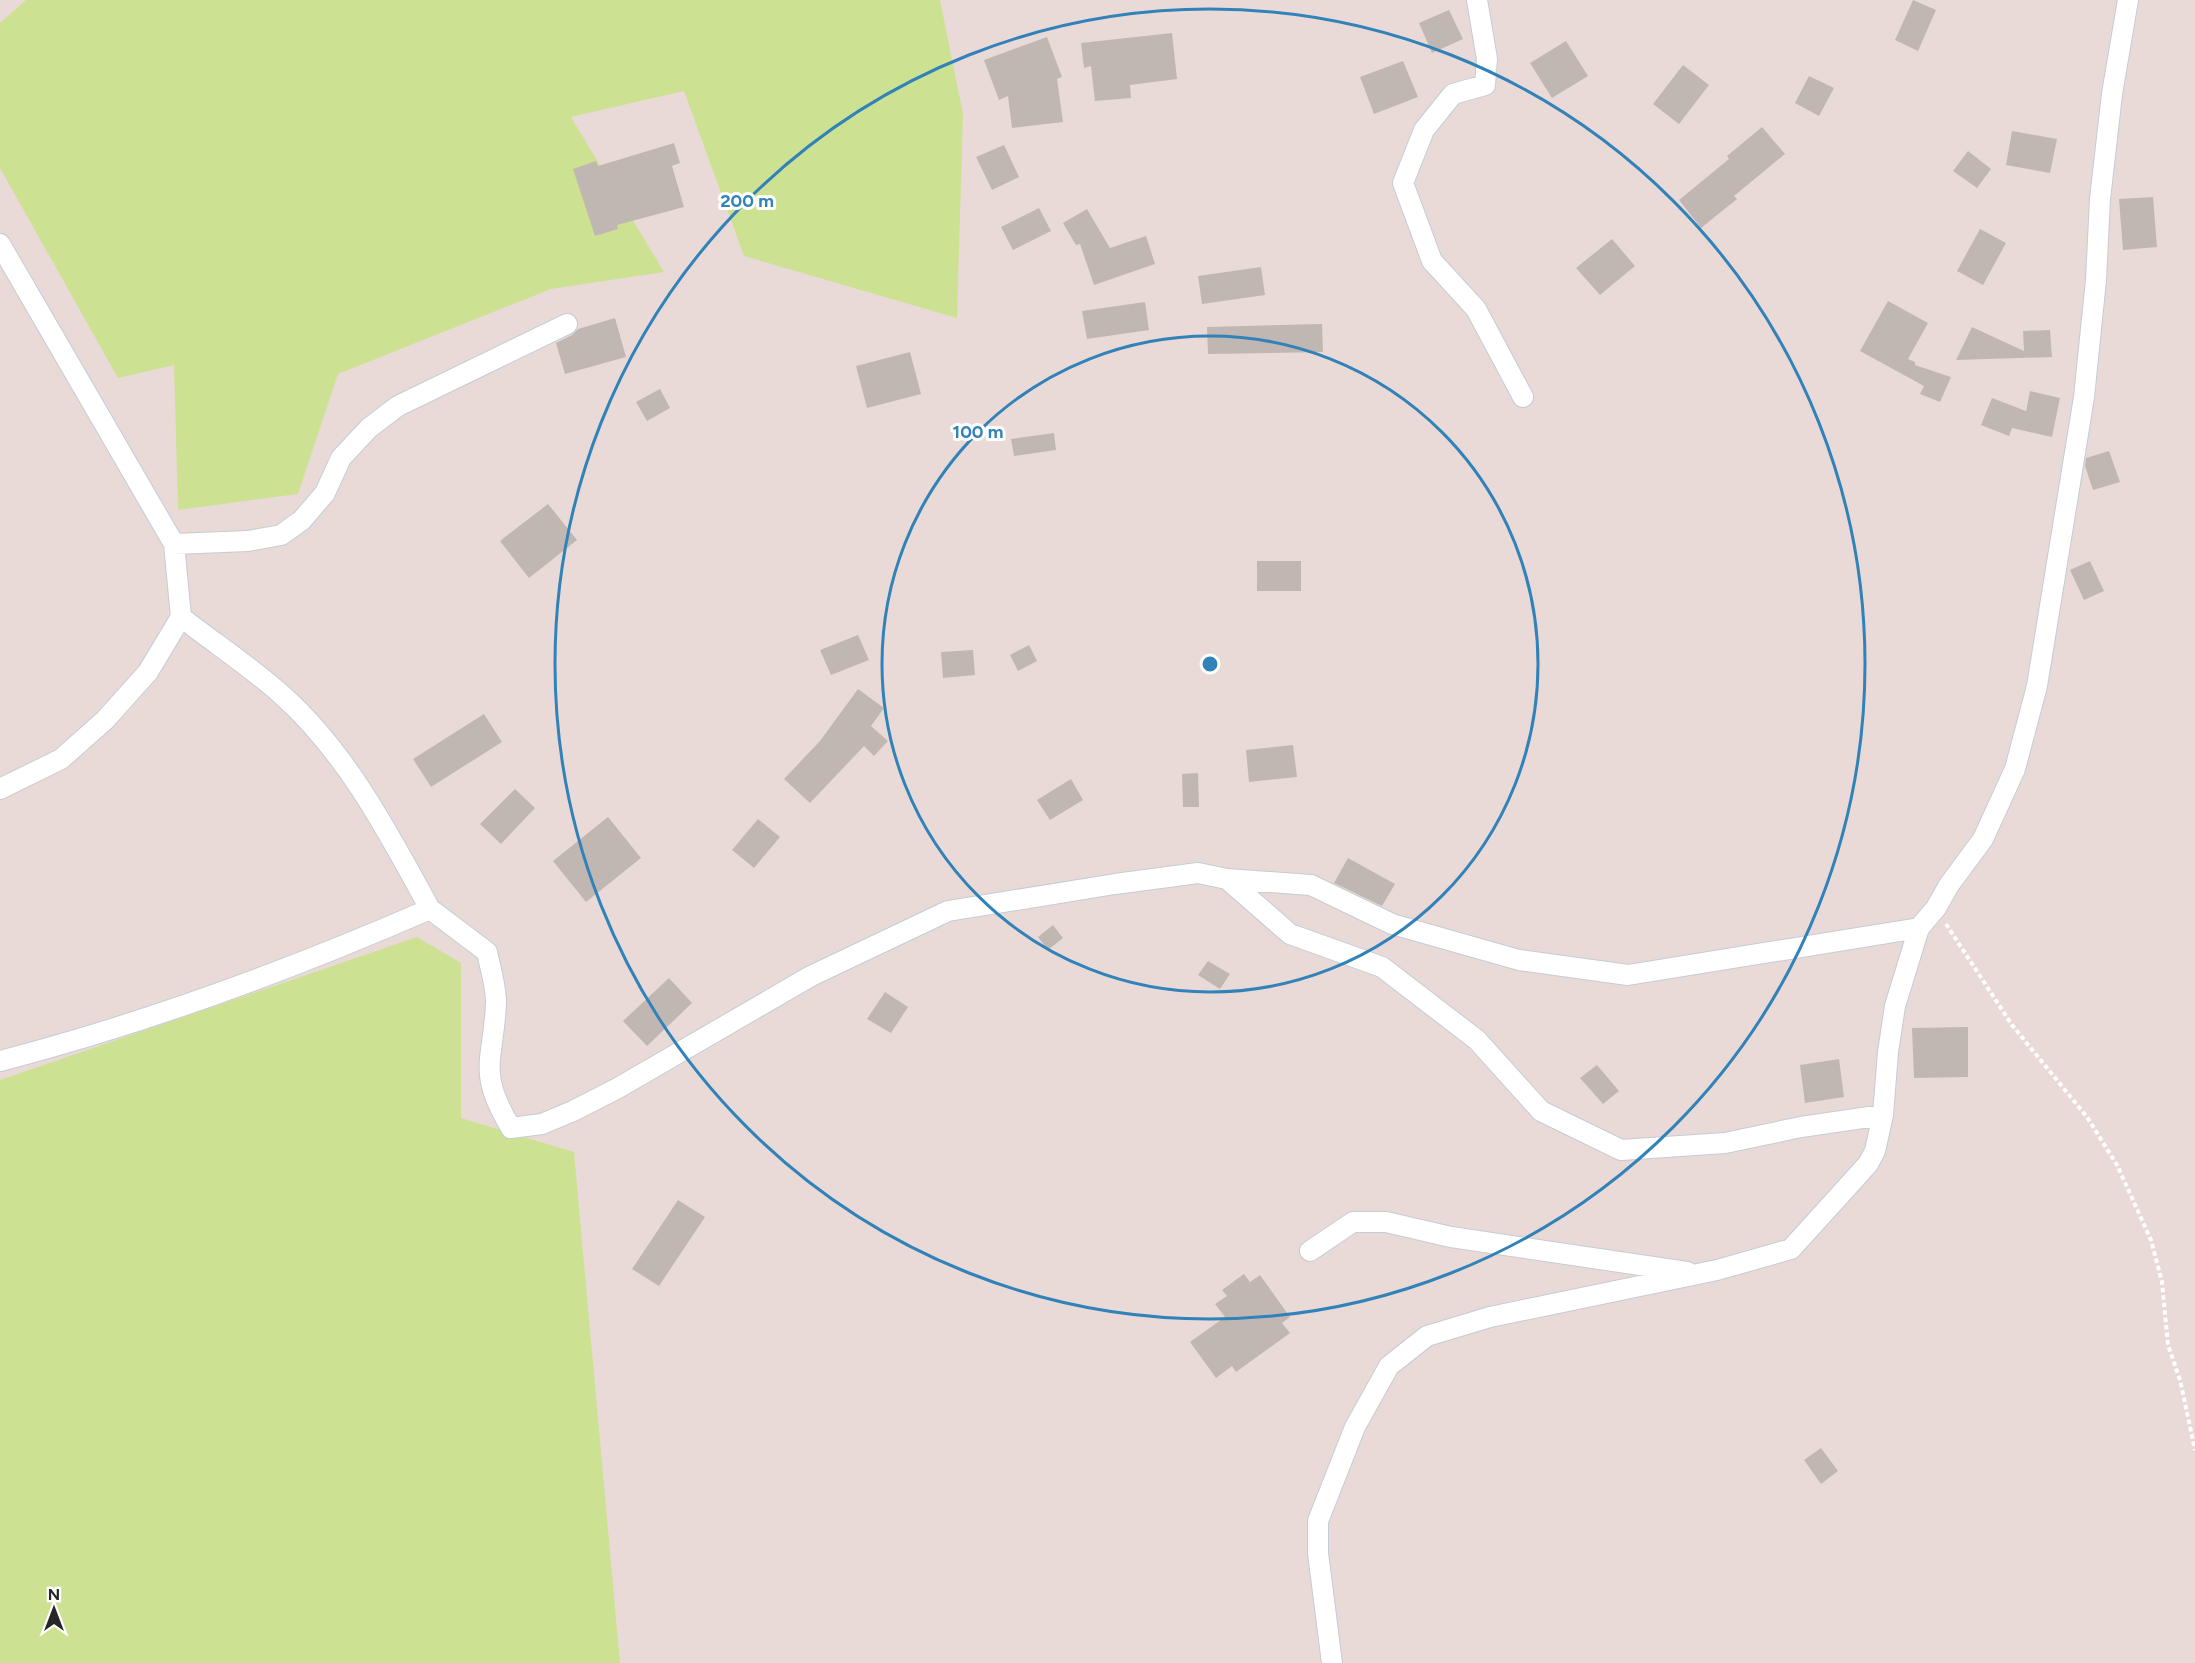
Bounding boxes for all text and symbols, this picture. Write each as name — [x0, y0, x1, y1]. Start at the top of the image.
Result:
text: 200 m — [720, 190, 774, 212]
text: 100 m — [953, 421, 1003, 443]
centre of rings — [1200, 654, 1220, 674]
north arrow — [24, 1579, 84, 1639]
text: N — [48, 1585, 60, 1604]

